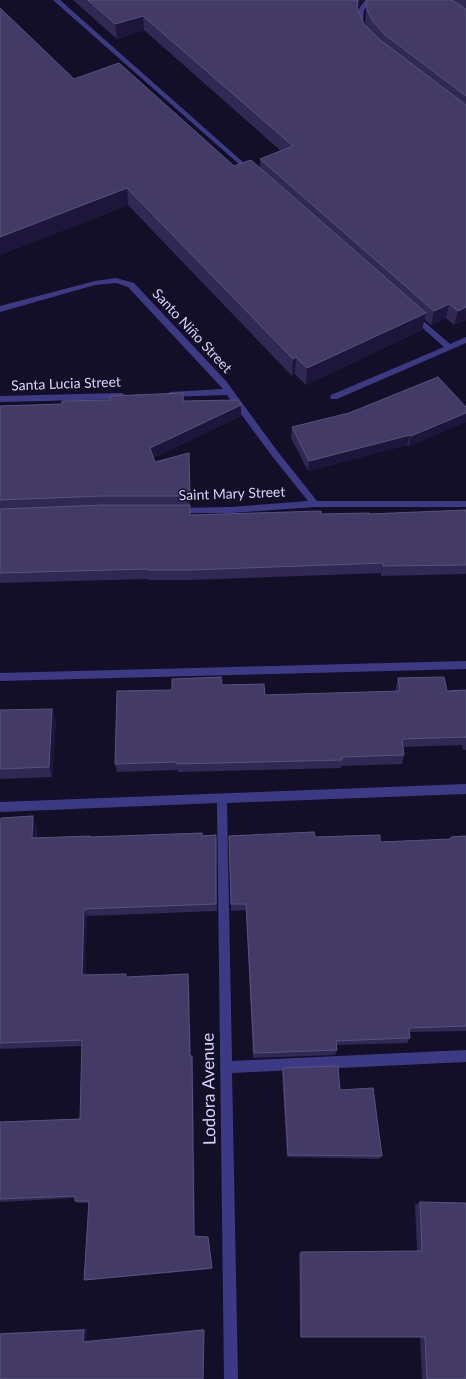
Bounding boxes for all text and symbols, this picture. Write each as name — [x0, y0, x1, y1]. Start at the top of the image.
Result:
street label: Santo Niño Street — [149, 285, 235, 377]
street label: Santa Lucia Street — [11, 374, 121, 394]
street label: Saint Mary Street — [178, 484, 286, 504]
street label: Lodora Avenue — [198, 1033, 220, 1145]

